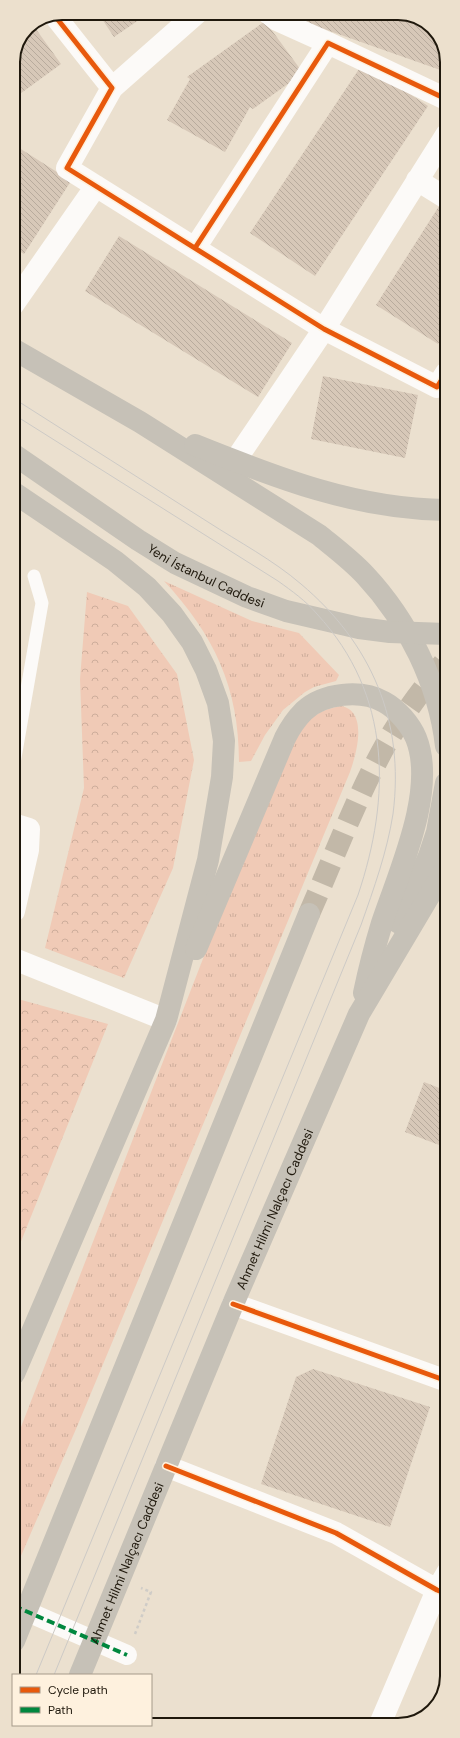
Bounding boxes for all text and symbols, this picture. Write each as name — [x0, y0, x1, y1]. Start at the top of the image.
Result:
street label: Yeni İstanbul Caddesi — [144, 540, 267, 612]
street label: Ahmet Hilmi Nalçacı Caddesi — [232, 1126, 317, 1292]
street label: Ahmet Hilmi Nalçacı Caddesi — [86, 1480, 168, 1647]
legend — [12, 1674, 152, 1726]
text: Cycle path — [48, 1682, 108, 1698]
text: Path — [48, 1702, 73, 1718]

